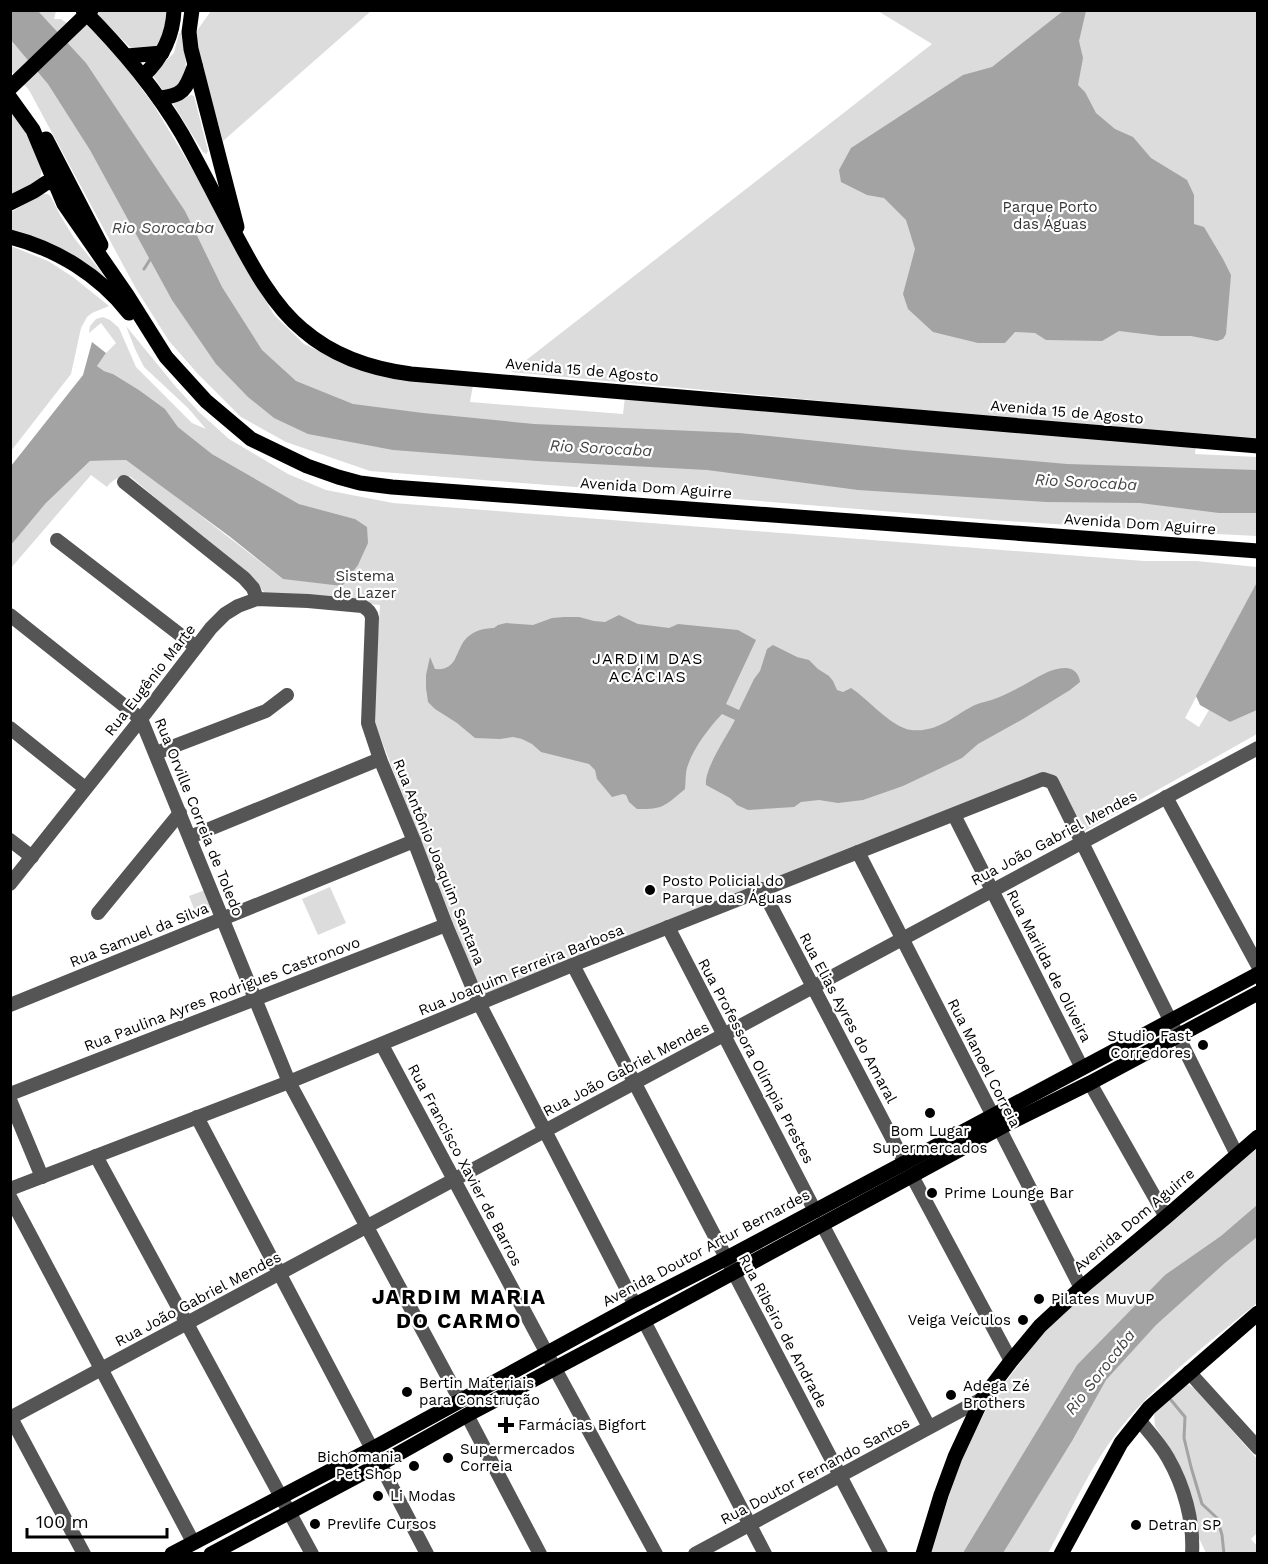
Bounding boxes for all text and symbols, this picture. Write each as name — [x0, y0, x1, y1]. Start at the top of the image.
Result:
park label: Parque Porto das Águas — [1003, 198, 1097, 233]
water label: Rio Sorocaba — [112, 218, 214, 237]
street label: Avenida 15 de Agosto — [505, 354, 659, 386]
street label: Avenida 15 de Agosto — [990, 396, 1144, 428]
water label: Rio Sorocaba — [549, 436, 653, 460]
water label: Rio Sorocaba — [1034, 470, 1138, 494]
street label: Avenida Dom Aguirre — [579, 474, 733, 502]
street label: Avenida Dom Aguirre — [1063, 510, 1217, 538]
park label: Sistema de Lazer — [333, 567, 397, 602]
street label: Rua Eugênio Marte — [101, 621, 199, 739]
district label: JARDIM DAS ACÁCIAS — [592, 649, 704, 686]
street label: Rua Orville Correia de Toledo — [151, 715, 247, 919]
street label: Rua Antônio Joaquim Santana — [389, 756, 489, 968]
street label: Rua João Gabriel Mendes — [968, 787, 1140, 889]
place label: Posto Policial do Parque das Águas — [662, 872, 792, 907]
marker: Posto Policial do Parque das Águas — [643, 883, 657, 897]
street label: Rua Marilda de Oliveira — [1003, 887, 1096, 1046]
street label: Rua Samuel da Silva — [67, 899, 212, 971]
street label: Rua Joaquim Ferreira Barbosa — [416, 920, 627, 1020]
street label: Rua Elias Ayres do Amaral — [795, 930, 901, 1107]
street label: Rua Paulina Ayres Rodrigues Castronovo — [81, 933, 363, 1055]
street label: Rua Professora Olímpia Prestes — [694, 955, 818, 1167]
street label: Rua Manoel Correia — [944, 996, 1024, 1131]
street label: Rua João Gabriel Mendes — [540, 1018, 712, 1120]
place label: Studio Fast Corredores — [1107, 1027, 1192, 1062]
marker: Studio Fast Corredores — [1196, 1038, 1210, 1052]
street label: Rua Francisco Xavier de Barros — [404, 1061, 526, 1269]
marker: Bom Lugar Supermercados — [923, 1106, 937, 1120]
place label: Bom Lugar Supermercados — [872, 1122, 988, 1157]
street label: Avenida Dom Aguirre — [1070, 1164, 1198, 1276]
place label: Prime Lounge Bar — [944, 1184, 1074, 1202]
street label: Avenida Doutor Artur Bernardes — [599, 1185, 813, 1311]
marker: Prime Lounge Bar — [925, 1186, 939, 1200]
street label: Rua João Gabriel Mendes — [112, 1248, 284, 1350]
street label: Rua Ribeiro de Andrade — [735, 1251, 831, 1411]
district label: JARDIM MARIA DO CARMO — [372, 1284, 546, 1333]
place label: Pilates MuvUP — [1051, 1290, 1154, 1308]
marker: Pilates MuvUP — [1032, 1292, 1046, 1306]
place label: Veiga Veículos — [908, 1311, 1011, 1329]
marker: Veiga Veículos — [1016, 1313, 1030, 1327]
water label: Rio Sorocaba — [1061, 1326, 1139, 1418]
place label: Bertin Materiais para Construção — [419, 1374, 540, 1409]
place label: Adega Zé Brothers — [963, 1377, 1030, 1412]
marker: Bertin Materiais para Construção — [400, 1385, 414, 1399]
marker: Adega Zé Brothers — [944, 1388, 958, 1402]
street label: Rua Doutor Fernando Santos — [717, 1413, 913, 1529]
place label: Farmácias Bigfort — [518, 1416, 647, 1434]
marker: Farmácias Bigfort — [499, 1418, 513, 1432]
place label: Supermercados Correia — [460, 1440, 575, 1475]
place label: Bichomania Pet Shop — [317, 1448, 402, 1483]
marker: Supermercados Correia — [441, 1451, 455, 1465]
marker: Bichomania Pet Shop — [407, 1459, 421, 1473]
place label: Li Modas — [390, 1487, 456, 1505]
marker: Li Modas — [371, 1489, 385, 1503]
scale bar — [27, 1501, 166, 1539]
text: 100 m — [36, 1511, 89, 1532]
place label: Prevlife Cursos — [327, 1515, 437, 1533]
place label: Detran SP — [1148, 1516, 1221, 1534]
marker: Prevlife Cursos — [308, 1517, 322, 1531]
marker: Detran SP — [1129, 1518, 1143, 1532]

